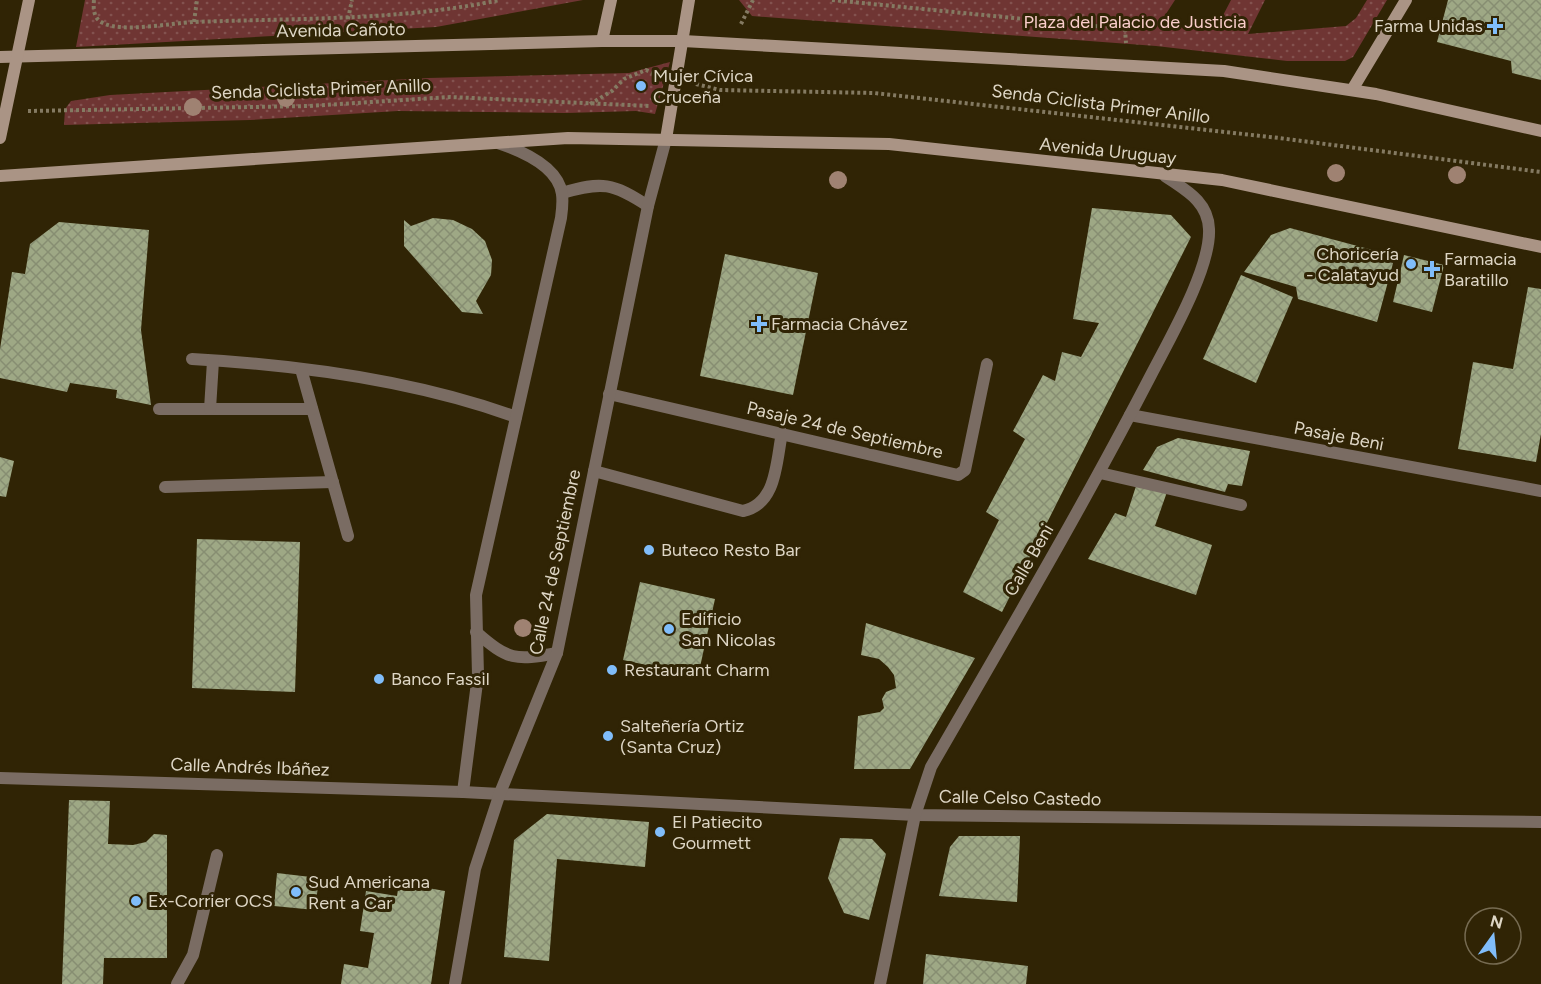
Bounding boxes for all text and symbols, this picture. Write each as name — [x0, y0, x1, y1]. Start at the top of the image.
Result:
park label: Plaza del Palacio de Justicia — [1024, 11, 1246, 33]
place label: Farma Unidas — [1374, 15, 1483, 37]
street label: Avenida Cañoto — [276, 18, 406, 42]
marker: Farma Unidas — [1488, 19, 1502, 33]
place label: Mujer Cívica Cruceña — [653, 65, 753, 108]
street label: Senda Ciclista Primer Anillo — [211, 74, 431, 104]
marker: Mujer Cívica Cruceña — [634, 79, 648, 93]
street label: Senda Ciclista Primer Anillo — [991, 80, 1211, 128]
street label: Avenida Uruguay — [1039, 133, 1178, 169]
place label: Choricería - Calatayud — [1306, 243, 1399, 286]
place label: Farmacia Baratillo — [1444, 248, 1517, 291]
marker: Choricería - Calatayud — [1404, 257, 1418, 271]
marker: Farmacia Baratillo — [1425, 262, 1439, 276]
place label: Farmacia Chávez — [771, 313, 908, 335]
marker: Farmacia Chávez — [752, 317, 766, 331]
street label: Pasaje 24 de Septiembre — [745, 397, 945, 463]
street label: Pasaje Beni — [1292, 417, 1386, 455]
street label: Calle 24 de Septiembre — [525, 467, 585, 657]
street label: Calle Beni — [1000, 520, 1058, 600]
place label: Buteco Resto Bar — [661, 539, 801, 561]
marker: Buteco Resto Bar — [642, 543, 656, 557]
place label: Edificio San Nicolas — [681, 608, 776, 651]
marker: Edificio San Nicolas — [662, 622, 676, 636]
place label: Restaurant Charm — [624, 659, 770, 681]
marker: Restaurant Charm — [605, 663, 619, 677]
place label: Banco Fassil — [391, 668, 490, 690]
marker: Banco Fassil — [372, 672, 386, 686]
place label: Salteñería Ortiz (Santa Cruz) — [620, 715, 745, 758]
marker: Salteñería Ortiz (Santa Cruz) — [601, 729, 615, 743]
street label: Calle Andrés Ibáñez — [170, 753, 330, 781]
street label: Calle Celso Castedo — [939, 786, 1101, 810]
place label: El Patiecito Gourmett — [672, 811, 762, 854]
marker: El Patiecito Gourmett — [653, 825, 667, 839]
place label: Sud Americana Rent a Car — [308, 871, 430, 914]
marker: Sud Americana Rent a Car — [289, 885, 303, 899]
place label: Ex-Corrier OCS — [148, 890, 273, 912]
marker: Ex-Corrier OCS — [129, 894, 143, 908]
north arrow — [1463, 906, 1523, 966]
text: N — [1488, 911, 1505, 933]

